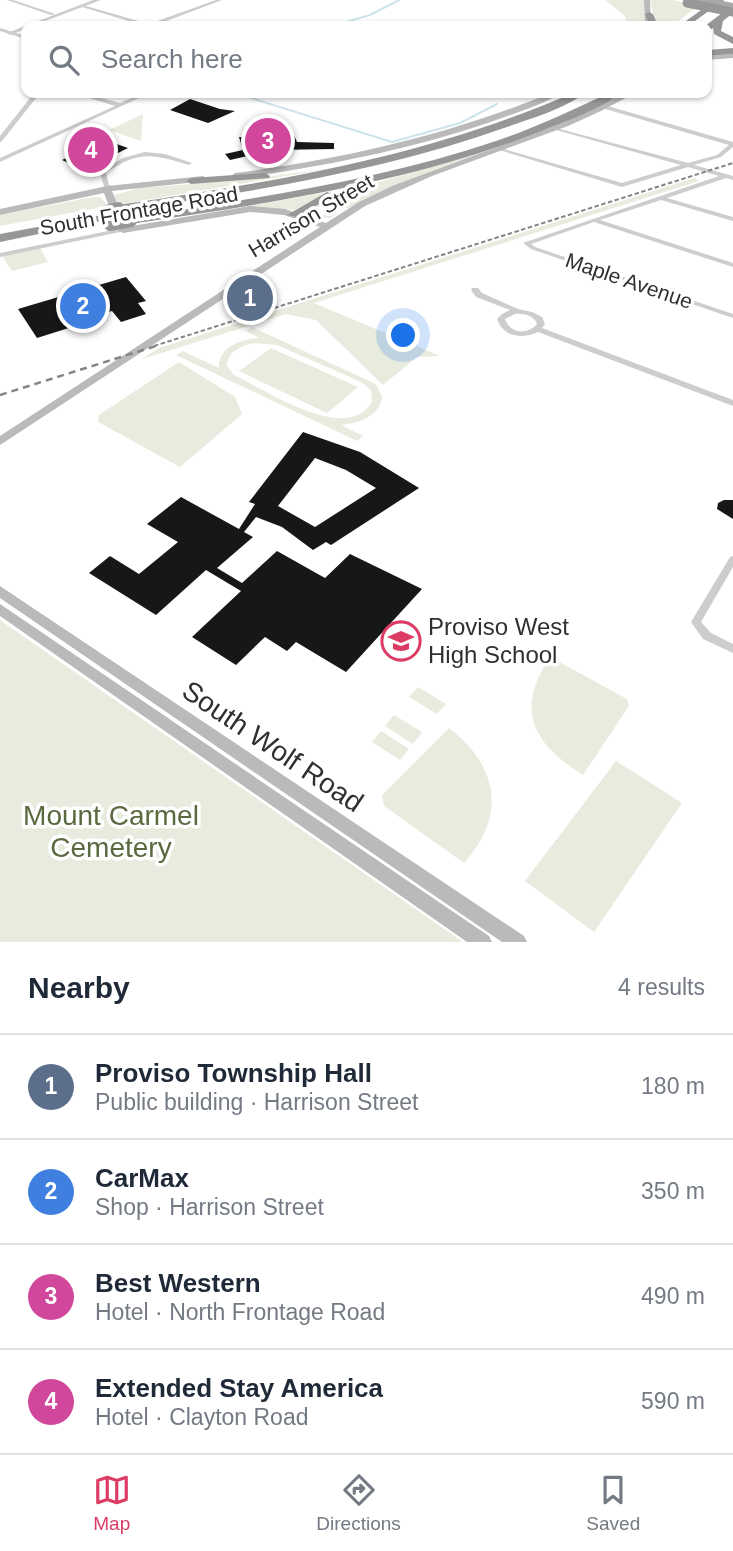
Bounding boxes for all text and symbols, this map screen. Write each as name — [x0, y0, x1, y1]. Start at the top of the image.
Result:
search box — [21, 21, 712, 98]
icon: search — [45, 41, 83, 79]
text: Search here — [101, 44, 243, 74]
pin: 3 — [245, 115, 291, 167]
pin: 4 — [68, 124, 114, 176]
street label: Harrison Street — [244, 169, 377, 262]
street label: South Frontage Road — [38, 182, 240, 239]
street label: Maple Avenue — [563, 248, 696, 313]
pin: 1 — [227, 272, 273, 324]
pin: 2 — [60, 280, 106, 332]
your location — [386, 318, 420, 352]
place label: Proviso West High School — [428, 613, 569, 668]
school or university icon: Proviso West High School — [380, 620, 422, 662]
street label: South Wolf Road — [177, 675, 369, 818]
park label: Mount Carmel Cemetery — [23, 800, 199, 863]
text: Nearby — [28, 971, 130, 1004]
text: 4 results — [618, 974, 705, 1000]
text: Proviso Township Hall — [95, 1058, 372, 1088]
text: 1 — [45, 1073, 57, 1099]
text: 180 m — [641, 1073, 705, 1099]
text: Public building · Harrison Street — [95, 1089, 418, 1115]
text: CarMax — [95, 1163, 189, 1193]
text: 2 — [45, 1178, 57, 1204]
text: 350 m — [641, 1178, 705, 1204]
text: Shop · Harrison Street — [95, 1194, 324, 1220]
text: Best Western — [95, 1268, 261, 1298]
text: 3 — [45, 1283, 57, 1309]
text: 490 m — [641, 1283, 705, 1309]
text: Hotel · North Frontage Road — [95, 1299, 385, 1325]
text: Extended Stay America — [95, 1373, 383, 1403]
text: 4 — [45, 1388, 57, 1414]
text: 590 m — [641, 1388, 705, 1414]
text: Hotel · Clayton Road — [95, 1404, 309, 1430]
tab: Map — [93, 1471, 131, 1535]
tab: Directions — [316, 1471, 401, 1535]
tab: Saved — [586, 1471, 640, 1535]

